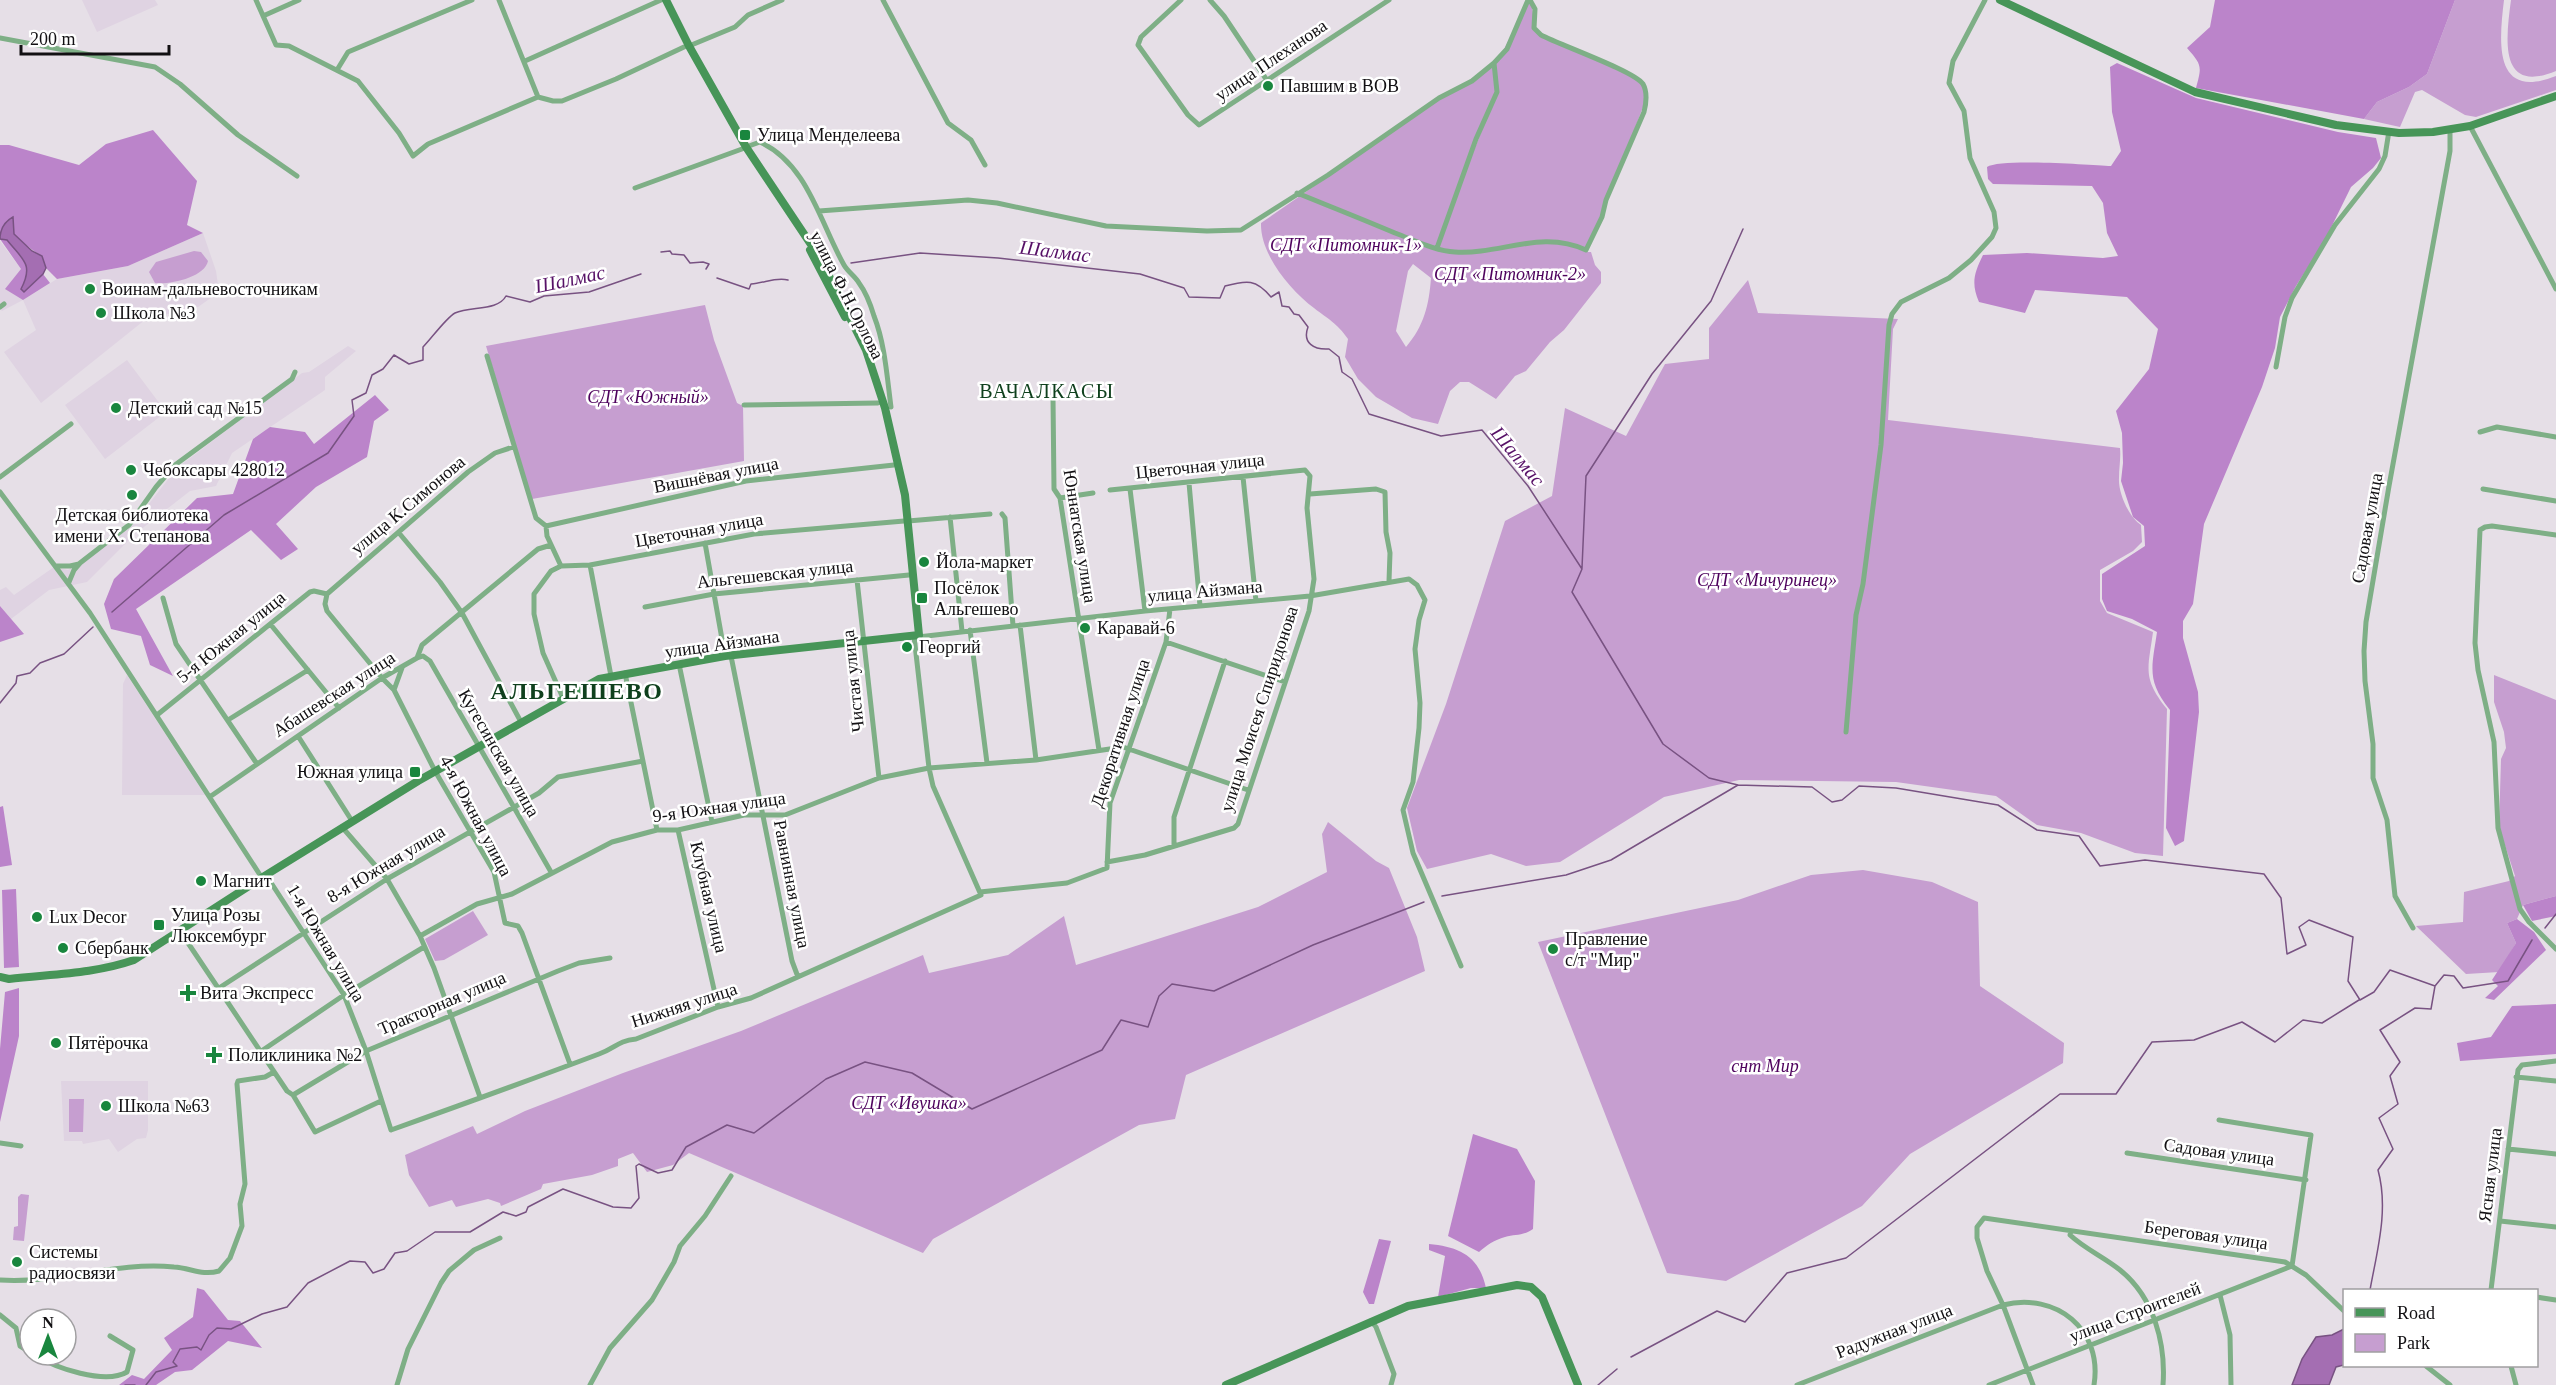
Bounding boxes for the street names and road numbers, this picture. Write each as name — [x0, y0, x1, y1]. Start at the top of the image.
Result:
street label: улица Плеханова — [1211, 15, 1331, 105]
street label: улица Ф.Н.Орлова — [806, 228, 888, 362]
street label: Цветочная улица — [1135, 449, 1265, 483]
street label: улица К.Симонова — [347, 452, 469, 558]
street label: Вишнёвая улица — [652, 453, 780, 497]
street label: Юннатская улица — [1060, 468, 1100, 604]
street label: Садовая улица — [2347, 471, 2387, 585]
street label: Цветочная улица — [634, 509, 764, 551]
street label: Альгешевская улица — [696, 556, 854, 592]
street label: улица Айзмана — [1147, 576, 1263, 606]
street label: 5-я Южная улица — [173, 587, 289, 687]
street label: улица Моисея Спиридонова — [1216, 604, 1302, 814]
street label: улица Айзмана — [664, 626, 780, 662]
street label: Чистая улица — [838, 629, 868, 733]
street label: Абашевская улица — [269, 647, 399, 741]
street label: Декоративная улица — [1087, 656, 1153, 810]
street label: Кугесинская улица — [454, 686, 544, 820]
street label: 4-я Южная улица — [436, 752, 516, 880]
street label: 9-я Южная улица — [651, 788, 787, 826]
street label: Равнинная улица — [770, 818, 814, 950]
street label: 8-я Южная улица — [324, 821, 448, 907]
street label: Клубная улица — [686, 839, 732, 955]
street label: 1-я Южная улица — [283, 881, 369, 1005]
street label: Тракторная улица — [375, 967, 509, 1039]
street label: Нижняя улица — [628, 978, 740, 1032]
street label: Ясная улица — [2474, 1127, 2506, 1223]
street label: Садовая улица — [2162, 1134, 2276, 1170]
street label: Береговая улица — [2143, 1216, 2269, 1254]
street label: улица Строителей — [2067, 1278, 2204, 1346]
street label: Радужная улица — [1833, 1300, 1955, 1362]

